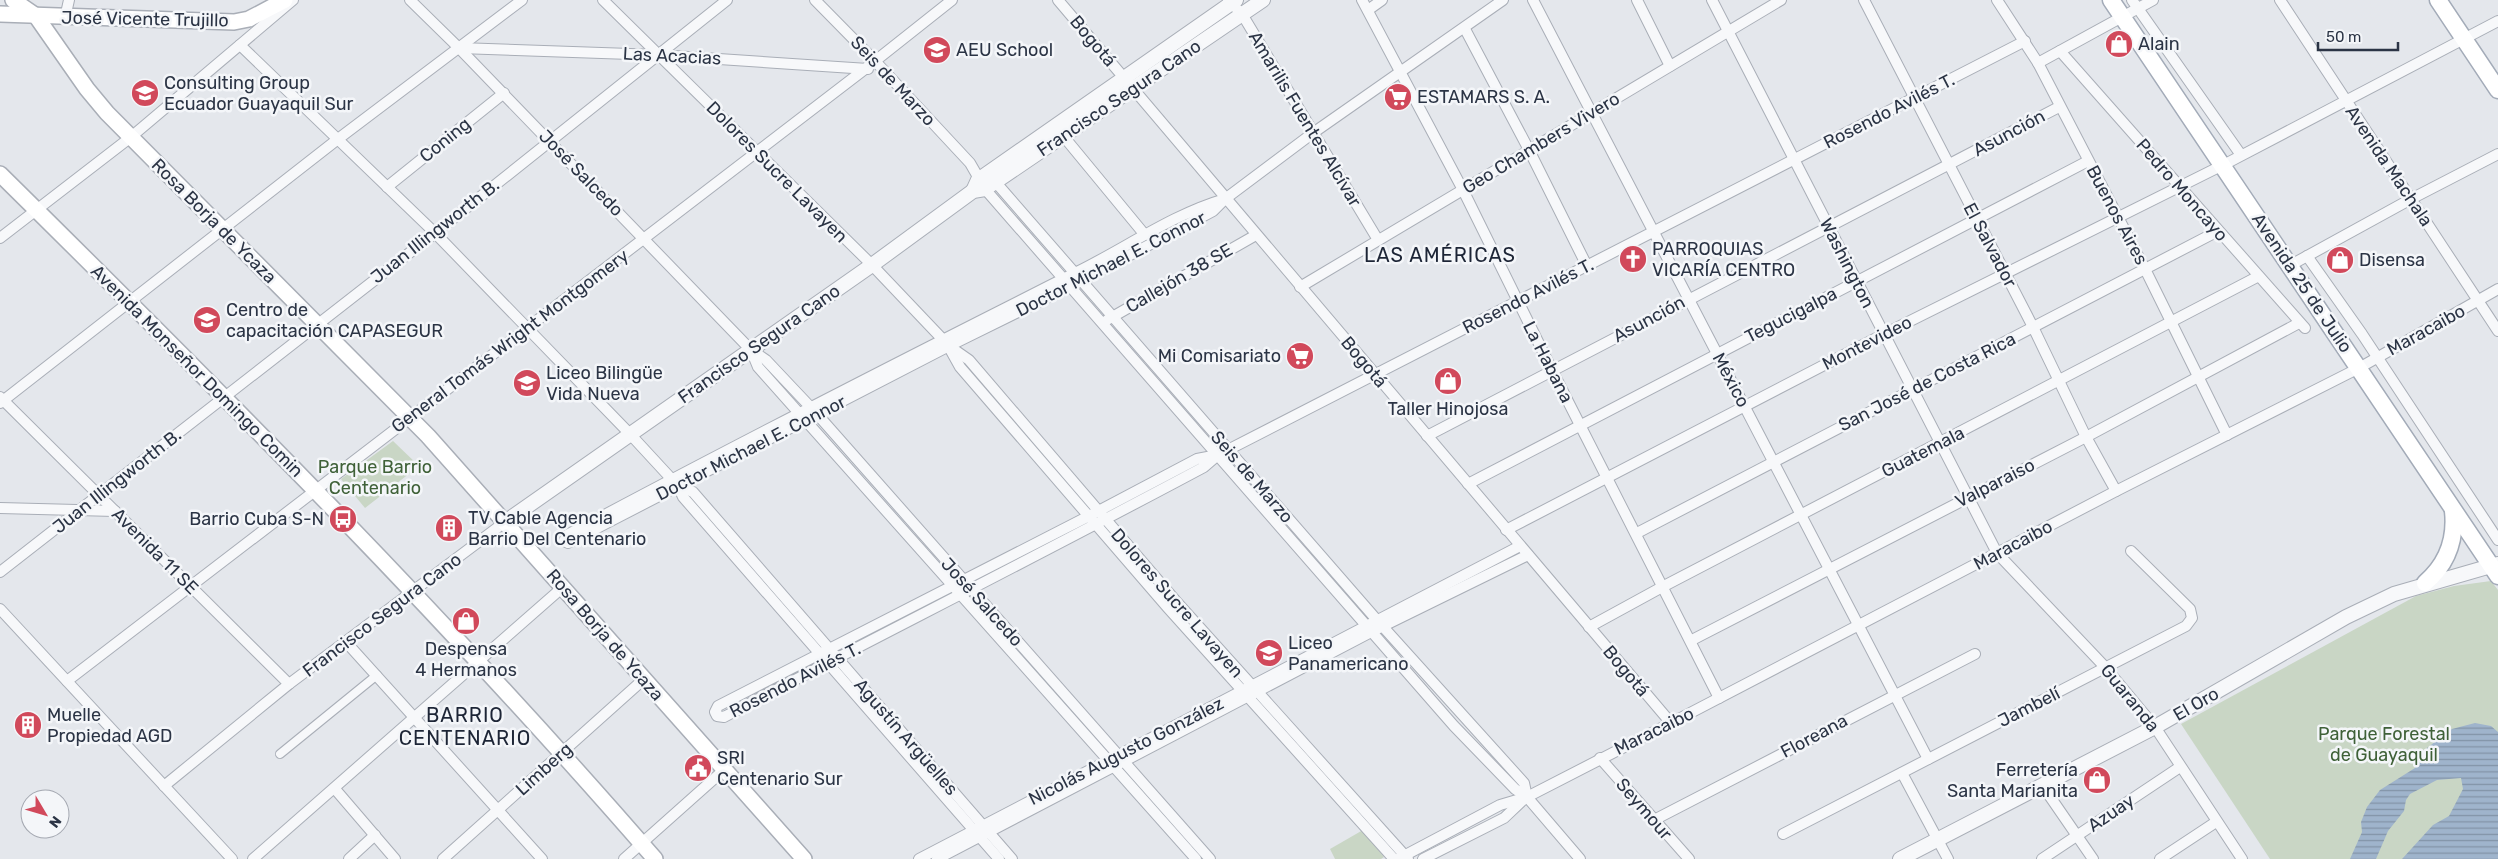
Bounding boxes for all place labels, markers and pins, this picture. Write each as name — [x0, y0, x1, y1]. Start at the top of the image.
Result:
shop icon: Alain — [2104, 29, 2134, 59]
place label: Alain — [2138, 33, 2180, 55]
school or university icon: AEU School — [922, 35, 952, 65]
place label: AEU School — [956, 39, 1053, 61]
place label: Consulting Group Ecuador Guayaquil Sur — [164, 72, 353, 115]
school or university icon: Consulting Group Ecuador Guayaquil Sur — [130, 78, 160, 108]
supermarket icon: ESTAMARS S. A. — [1383, 82, 1413, 112]
place label: ESTAMARS S. A. — [1417, 86, 1550, 108]
place label: PARROQUIAS VICARÍA CENTRO — [1652, 238, 1795, 281]
church icon: PARROQUIAS VICARÍA CENTRO — [1618, 244, 1648, 274]
shop icon: Disensa — [2325, 245, 2355, 275]
place label: Disensa — [2359, 249, 2425, 271]
place label: Centro de capacitación CAPASEGUR — [226, 299, 443, 342]
school or university icon: Centro de capacitación CAPASEGUR — [192, 305, 222, 335]
supermarket icon: Mi Comisariato — [1285, 341, 1315, 371]
place label: Mi Comisariato — [1158, 345, 1281, 367]
place label: Liceo Bilingüe Vida Nueva — [546, 362, 663, 405]
shop icon: Taller Hinojosa — [1433, 366, 1463, 396]
school or university icon: Liceo Bilingüe Vida Nueva — [512, 368, 542, 398]
place label: Taller Hinojosa — [1388, 398, 1508, 420]
bus stop icon: Barrio Cuba S-N — [328, 504, 358, 534]
place label: TV Cable Agencia Barrio Del Centenario — [468, 507, 646, 550]
place label: Barrio Cuba S-N — [189, 508, 324, 530]
building icon: TV Cable Agencia Barrio Del Centenario — [434, 513, 464, 543]
shop icon: Despensa 4 Hermanos — [451, 606, 481, 636]
place label: Liceo Panamericano — [1288, 632, 1409, 675]
place label: Despensa 4 Hermanos — [415, 638, 517, 681]
school or university icon: Liceo Panamericano — [1254, 638, 1284, 668]
place label: Muelle Propiedad AGD — [47, 704, 173, 747]
building icon: Muelle Propiedad AGD — [13, 710, 43, 740]
place label: SRI Centenario Sur — [717, 747, 843, 790]
public building icon: SRI Centenario Sur — [683, 753, 713, 783]
place label: Ferretería Santa Marianita — [1947, 759, 2078, 802]
shop icon: Ferretería Santa Marianita — [2082, 765, 2112, 795]

